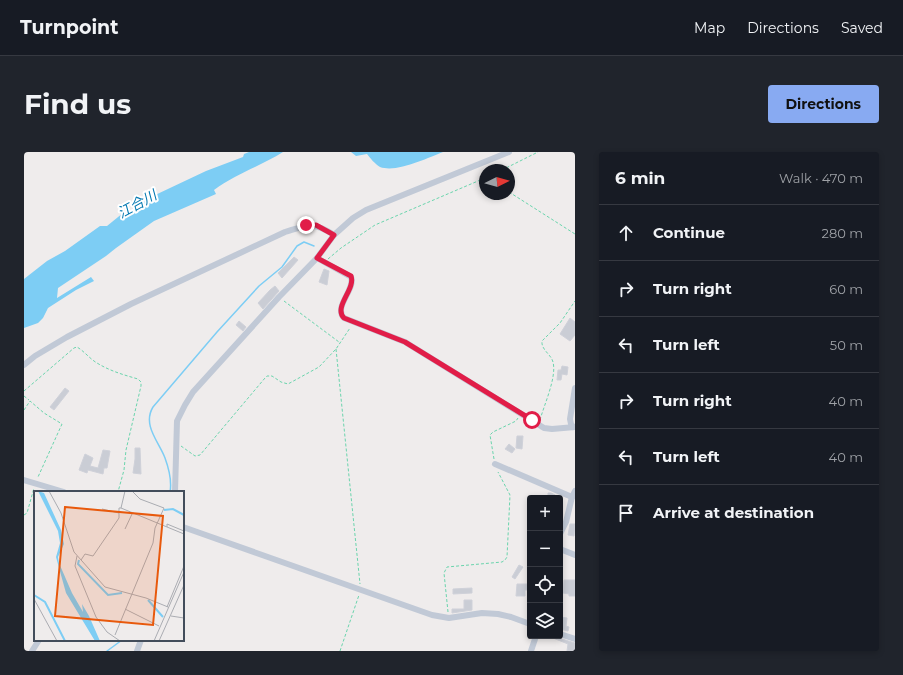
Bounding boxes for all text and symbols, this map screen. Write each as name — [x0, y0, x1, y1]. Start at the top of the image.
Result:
text: Turnpoint — [20, 16, 119, 39]
text: Map — [694, 19, 725, 37]
text: Directions — [747, 19, 819, 37]
text: Saved — [841, 19, 883, 37]
button: Directions — [768, 85, 879, 123]
text: Find us — [24, 87, 131, 121]
north arrow — [479, 164, 515, 200]
text: 6 min — [615, 168, 665, 188]
text: Walk · 470 m — [779, 170, 863, 186]
water label: 江合川 — [114, 185, 161, 222]
route end — [297, 216, 315, 234]
icon: ahead — [615, 222, 637, 244]
text: Continue — [653, 223, 725, 242]
text: 280 m — [822, 225, 863, 241]
icon: right — [615, 278, 637, 300]
text: Turn right — [653, 279, 732, 298]
text: 60 m — [829, 281, 863, 297]
icon: left — [615, 334, 637, 356]
text: Turn left — [653, 335, 720, 354]
text: 50 m — [830, 337, 863, 353]
icon: right — [615, 390, 637, 412]
text: Turn right — [653, 391, 732, 410]
text: 40 m — [829, 393, 863, 409]
route start — [523, 411, 541, 429]
icon: left — [615, 446, 637, 468]
text: Turn left — [653, 447, 720, 466]
text: 40 m — [829, 449, 863, 465]
inset map — [34, 491, 184, 641]
map controls — [527, 495, 563, 639]
button: + — [527, 495, 563, 531]
icon: arrive — [615, 502, 637, 524]
text: Arrive at destination — [653, 503, 814, 522]
button: − — [527, 531, 563, 567]
button: locate — [527, 567, 563, 603]
button: layers — [527, 603, 563, 639]

